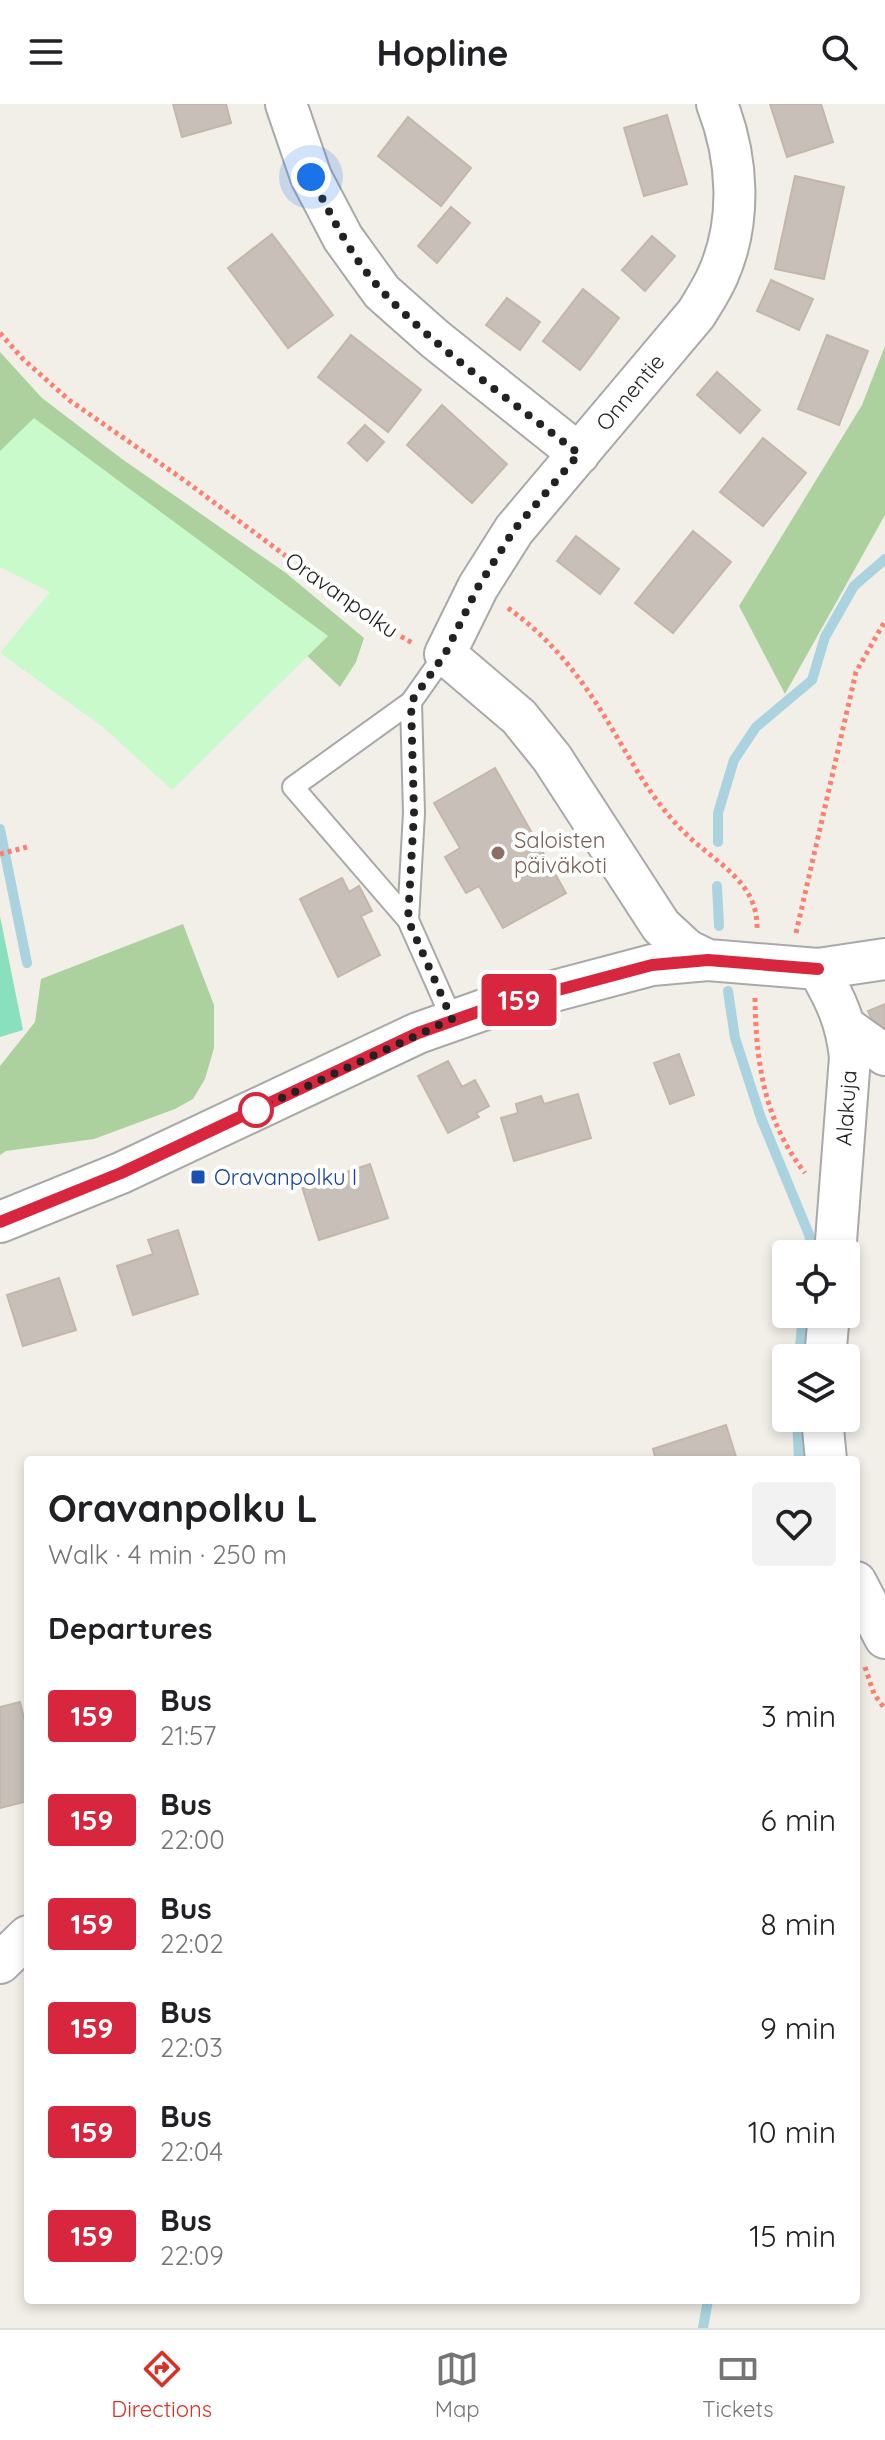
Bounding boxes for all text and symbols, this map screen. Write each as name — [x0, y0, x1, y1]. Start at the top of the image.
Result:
icon: menu — [24, 30, 68, 74]
text: Hopline — [377, 30, 508, 75]
icon: search — [817, 30, 861, 74]
your location — [291, 157, 331, 197]
street label: Onnentie — [590, 348, 670, 436]
street label: Oravanpolku — [280, 546, 404, 644]
place label: Saloisten päiväkoti — [514, 826, 607, 879]
marker: Saloisten päiväkoti — [489, 844, 507, 862]
line badge: 159 — [473, 974, 565, 1026]
text: 159 — [498, 982, 540, 1017]
street label: Alakuja — [829, 1069, 863, 1147]
unlabelled marker — [239, 1093, 273, 1127]
place label: Oravanpolku I — [214, 1163, 357, 1191]
marker: Oravanpolku I — [189, 1168, 207, 1186]
map controls — [772, 1240, 860, 1432]
button: locate — [772, 1240, 860, 1328]
button: layers — [772, 1344, 860, 1432]
button: heart — [752, 1482, 836, 1566]
text: Oravanpolku L — [48, 1484, 318, 1532]
text: Walk · 4 min · 250 m — [48, 1538, 287, 1571]
text: Departures — [48, 1609, 213, 1647]
text: Bus — [160, 1681, 212, 1719]
text: 3 min — [761, 1697, 836, 1735]
text: 159 — [71, 1698, 113, 1733]
text: 21:57 — [160, 1719, 216, 1752]
text: Bus — [160, 1785, 212, 1823]
text: 6 min — [761, 1801, 836, 1839]
text: 159 — [71, 1802, 113, 1837]
text: 22:00 — [160, 1823, 225, 1856]
text: Bus — [160, 1889, 212, 1927]
text: 8 min — [760, 1905, 836, 1943]
text: 159 — [71, 1906, 113, 1941]
text: 22:02 — [160, 1927, 224, 1960]
text: Bus — [160, 1993, 212, 2031]
text: 9 min — [760, 2009, 836, 2047]
text: 159 — [71, 2010, 113, 2045]
text: 22:03 — [160, 2031, 223, 2064]
text: Bus — [160, 2097, 212, 2135]
text: 10 min — [748, 2113, 836, 2151]
text: 159 — [71, 2114, 113, 2149]
text: 22:04 — [160, 2135, 223, 2168]
text: Bus — [160, 2201, 212, 2239]
text: 15 min — [749, 2217, 836, 2255]
text: 159 — [71, 2218, 113, 2253]
text: 22:09 — [160, 2239, 224, 2272]
tab: Directions — [111, 2347, 212, 2423]
tab: Map — [435, 2347, 480, 2423]
tab: Tickets — [702, 2347, 774, 2423]

